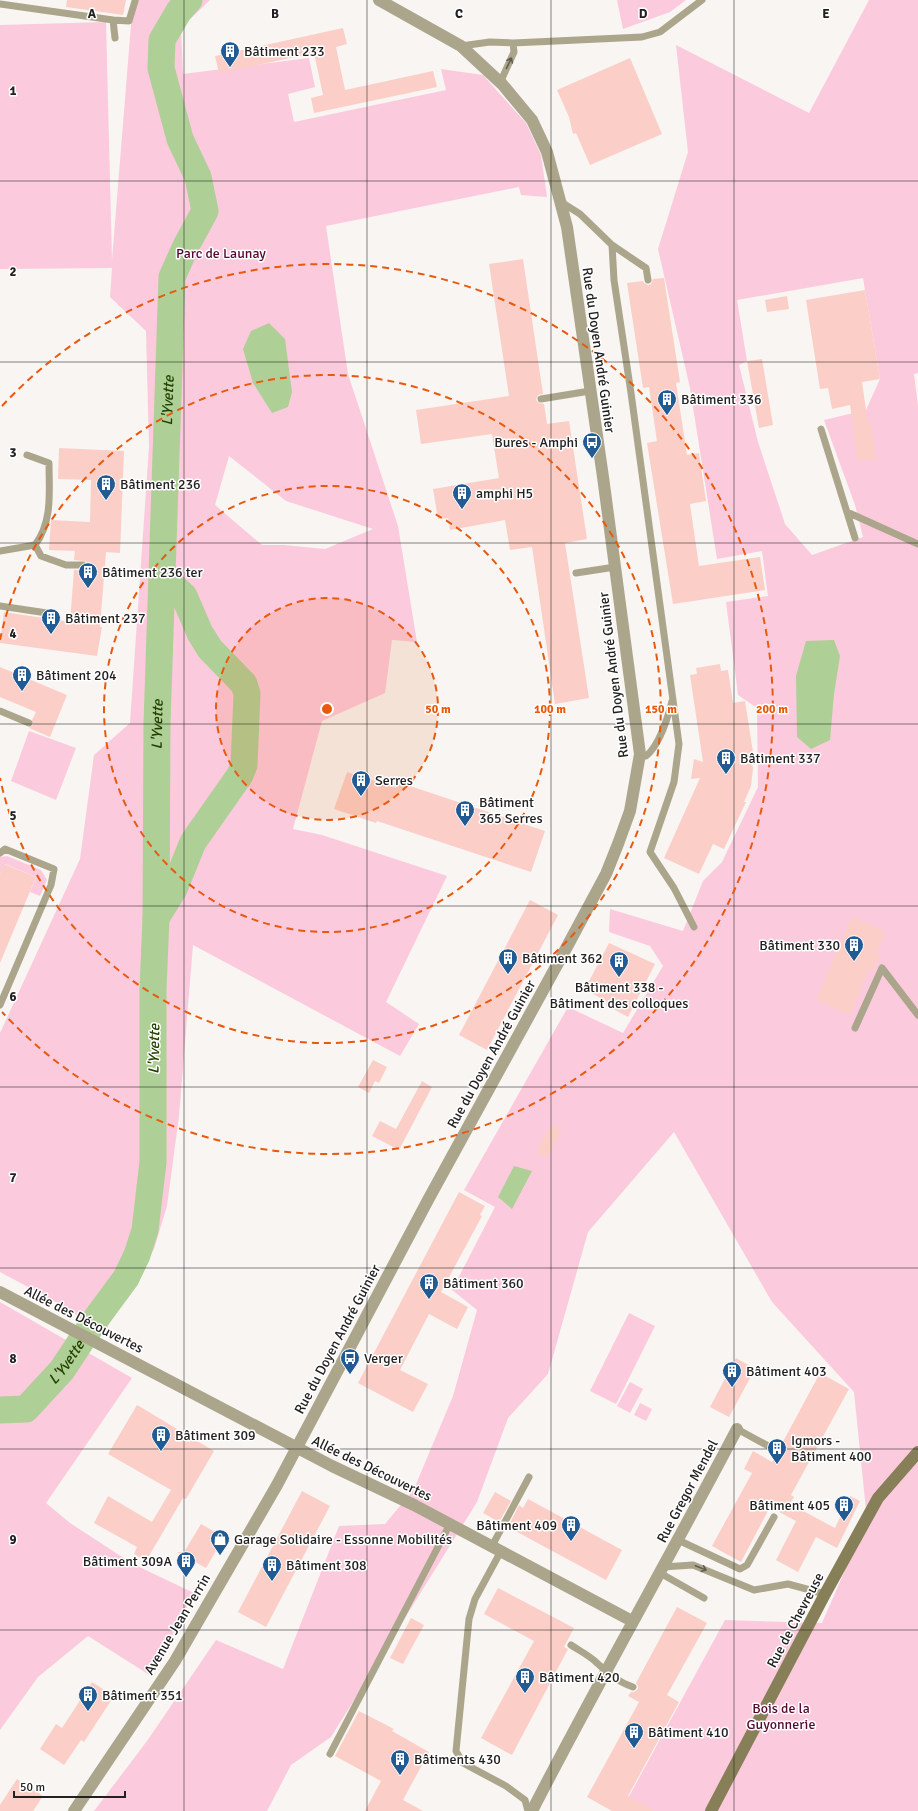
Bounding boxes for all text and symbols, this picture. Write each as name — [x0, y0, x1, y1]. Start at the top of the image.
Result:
text: A — [88, 6, 97, 22]
text: B — [271, 6, 279, 22]
text: C — [455, 6, 463, 22]
text: D — [639, 6, 648, 22]
text: E — [822, 6, 830, 22]
building icon: Bâtiment 233 — [219, 40, 241, 68]
place label: Bâtiment 233 — [244, 43, 325, 60]
one-way arrow — [506, 58, 513, 70]
text: 1 — [9, 83, 17, 99]
park label: Parc de Launay — [176, 245, 266, 262]
text: 2 — [9, 264, 17, 280]
street label: Rue du Doyen André Guinier — [578, 266, 619, 435]
water label: L'Yvette — [158, 374, 178, 426]
building icon: Bâtiment 336 — [656, 388, 678, 416]
place label: Bâtiment 336 — [681, 391, 762, 408]
bus stop icon: Bures - Amphi — [581, 431, 603, 459]
place label: Bures - Amphi — [494, 434, 578, 451]
text: 3 — [9, 445, 17, 461]
building icon: Bâtiment 236 — [95, 473, 117, 501]
place label: Bâtiment 236 — [120, 476, 201, 493]
building icon: amphi H5 — [451, 482, 473, 510]
place label: amphi H5 — [476, 485, 533, 502]
building icon: Bâtiment 236 ter — [77, 561, 99, 589]
place label: Bâtiment 236 ter — [102, 564, 204, 581]
street label: Rue du Doyen André Guinier — [595, 590, 632, 759]
building icon: Bâtiment 237 — [40, 607, 62, 635]
place label: Bâtiment 237 — [65, 610, 146, 627]
text: 4 — [9, 626, 17, 642]
building icon: Bâtiment 204 — [11, 664, 33, 692]
place label: Bâtiment 204 — [36, 667, 117, 684]
water label: L'Yvette — [148, 698, 167, 750]
centre of rings — [320, 702, 334, 716]
text: 50 m — [425, 702, 451, 717]
text: 100 m — [534, 702, 566, 717]
text: 150 m — [645, 702, 677, 717]
text: 200 m — [756, 702, 788, 717]
building icon: Bâtiment 337 — [715, 747, 737, 775]
place label: Bâtiment 337 — [740, 750, 821, 767]
building icon: Serres — [350, 769, 372, 797]
place label: Serres — [375, 772, 413, 789]
place label: Bâtiment 365 Serres — [479, 794, 543, 827]
building icon: Bâtiment 365 Serres — [454, 799, 476, 827]
text: 5 — [9, 808, 17, 824]
building icon: Bâtiment 330 — [843, 934, 865, 962]
place label: Bâtiment 330 — [759, 937, 840, 954]
building icon: Bâtiment 362 — [497, 947, 519, 975]
place label: Bâtiment 362 — [522, 950, 603, 967]
building icon: Bâtiment 338 - Bâtiment des colloques — [608, 950, 630, 978]
street label: Rue du Doyen André Guinier — [444, 976, 540, 1131]
place label: Bâtiment 338 - Bâtiment des colloques — [550, 979, 688, 1012]
text: 6 — [9, 989, 17, 1005]
water label: L'Yvette — [145, 1022, 163, 1074]
text: 7 — [9, 1170, 17, 1186]
street label: Rue du Doyen André Guinier — [291, 1261, 384, 1417]
building icon: Bâtiment 360 — [418, 1272, 440, 1300]
place label: Bâtiment 360 — [443, 1275, 524, 1292]
street label: Allée des Découvertes — [21, 1282, 146, 1357]
water label: L'Yvette — [44, 1335, 89, 1388]
bus stop icon: Verger — [339, 1347, 361, 1375]
place label: Verger — [364, 1350, 404, 1367]
text: 8 — [9, 1351, 17, 1367]
building icon: Bâtiment 403 — [721, 1360, 743, 1388]
place label: Bâtiment 403 — [746, 1363, 827, 1380]
building icon: Bâtiment 309 — [150, 1424, 172, 1452]
place label: Bâtiment 309 — [175, 1427, 256, 1444]
street label: Allée des Découvertes — [309, 1432, 434, 1505]
place label: Igmors - Bâtiment 400 — [791, 1432, 872, 1465]
street label: Rue Gregor Mendel — [653, 1437, 722, 1546]
building icon: Igmors - Bâtiment 400 — [766, 1437, 788, 1465]
building icon: Bâtiment 405 — [833, 1494, 855, 1522]
place label: Bâtiment 405 — [749, 1497, 830, 1514]
building icon: Bâtiment 409 — [560, 1514, 582, 1542]
place label: Bâtiment 409 — [476, 1517, 557, 1534]
shop icon: Garage Solidaire - Essonne Mobilités — [209, 1528, 231, 1556]
place label: Garage Solidaire - Essonne Mobilités — [234, 1531, 452, 1548]
text: 9 — [9, 1532, 17, 1548]
building icon: Bâtiment 309A — [175, 1550, 197, 1578]
place label: Bâtiment 309A — [83, 1553, 172, 1570]
building icon: Bâtiment 308 — [261, 1554, 283, 1582]
place label: Bâtiment 308 — [286, 1557, 367, 1574]
one-way arrow — [695, 1565, 707, 1572]
street label: Rue de Chevreuse — [763, 1570, 828, 1671]
street label: Avenue Jean Perrin — [141, 1571, 214, 1678]
building icon: Bâtiment 420 — [514, 1666, 536, 1694]
place label: Bâtiment 420 — [539, 1669, 620, 1686]
building icon: Bâtiment 351 — [77, 1684, 99, 1712]
place label: Bâtiment 351 — [102, 1687, 183, 1704]
park label: Bois de la Guyonnerie — [747, 1700, 815, 1733]
building icon: Bâtiment 410 — [623, 1721, 645, 1749]
place label: Bâtiment 410 — [648, 1724, 729, 1741]
building icon: Bâtiments 430 — [389, 1748, 411, 1776]
place label: Bâtiments 430 — [414, 1751, 501, 1768]
scale bar — [14, 1773, 125, 1799]
text: 50 m — [20, 1780, 45, 1795]

